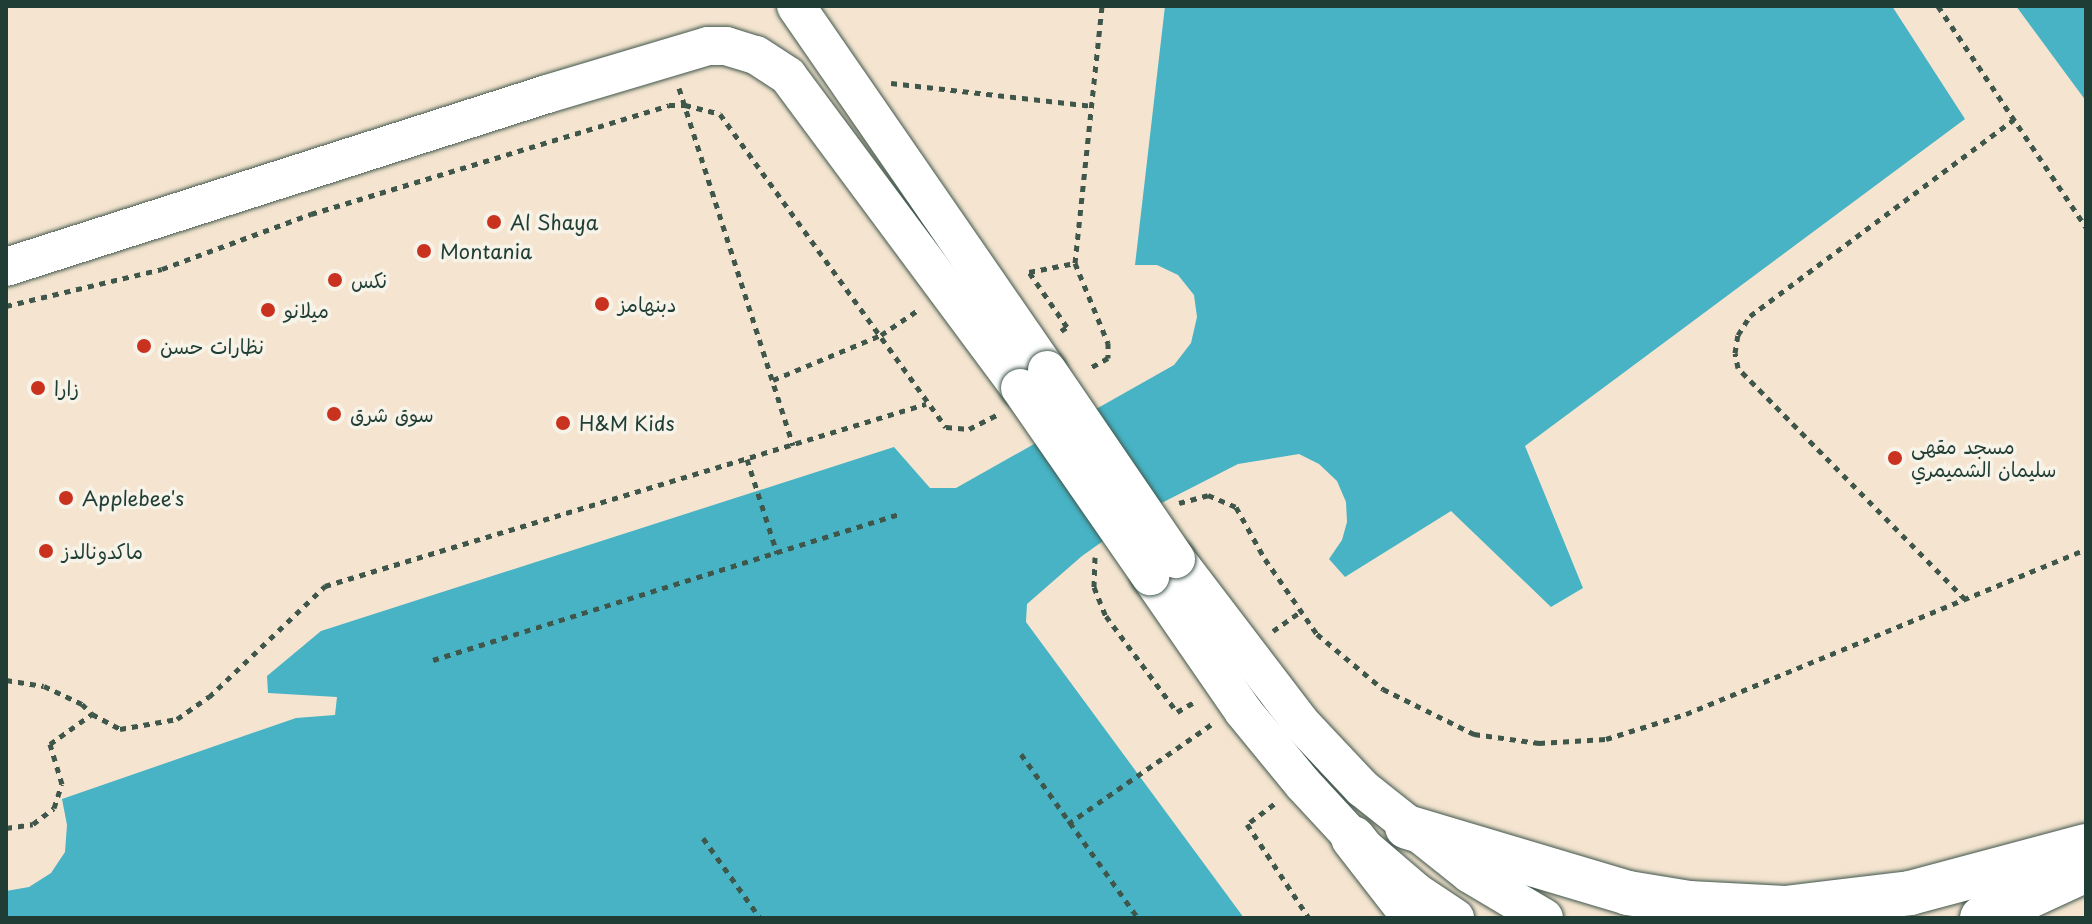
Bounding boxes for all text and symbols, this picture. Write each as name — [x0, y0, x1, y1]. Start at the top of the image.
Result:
place label: Al Shaya — [510, 210, 599, 234]
marker: Al Shaya — [485, 213, 503, 231]
place label: Montania — [440, 239, 532, 263]
marker: Montania — [415, 242, 433, 260]
place label: نكس — [351, 268, 387, 292]
marker: نكس — [326, 271, 344, 289]
place label: دبنهامز — [618, 292, 676, 316]
marker: دبنهامز — [593, 295, 611, 313]
place label: ميلانو — [284, 298, 329, 322]
marker: ميلانو — [259, 301, 277, 319]
place label: نظارات حسن — [160, 334, 264, 358]
marker: نظارات حسن — [135, 337, 153, 355]
place label: زارا — [54, 376, 79, 400]
marker: زارا — [29, 379, 47, 397]
place label: سوق شرق — [350, 402, 434, 426]
marker: سوق شرق — [325, 405, 343, 423]
place label: H&M Kids — [579, 411, 675, 435]
marker: H&M Kids — [554, 414, 572, 432]
place label: مسجد مقهى سليمان الشميمري — [1911, 434, 2056, 481]
marker: مسجد مقهى سليمان الشميمري — [1886, 449, 1904, 467]
place label: Applebee's — [82, 486, 184, 510]
marker: Applebee's — [57, 489, 75, 507]
place label: ماكدونالدز — [62, 539, 143, 563]
marker: ماكدونالدز — [37, 542, 55, 560]

